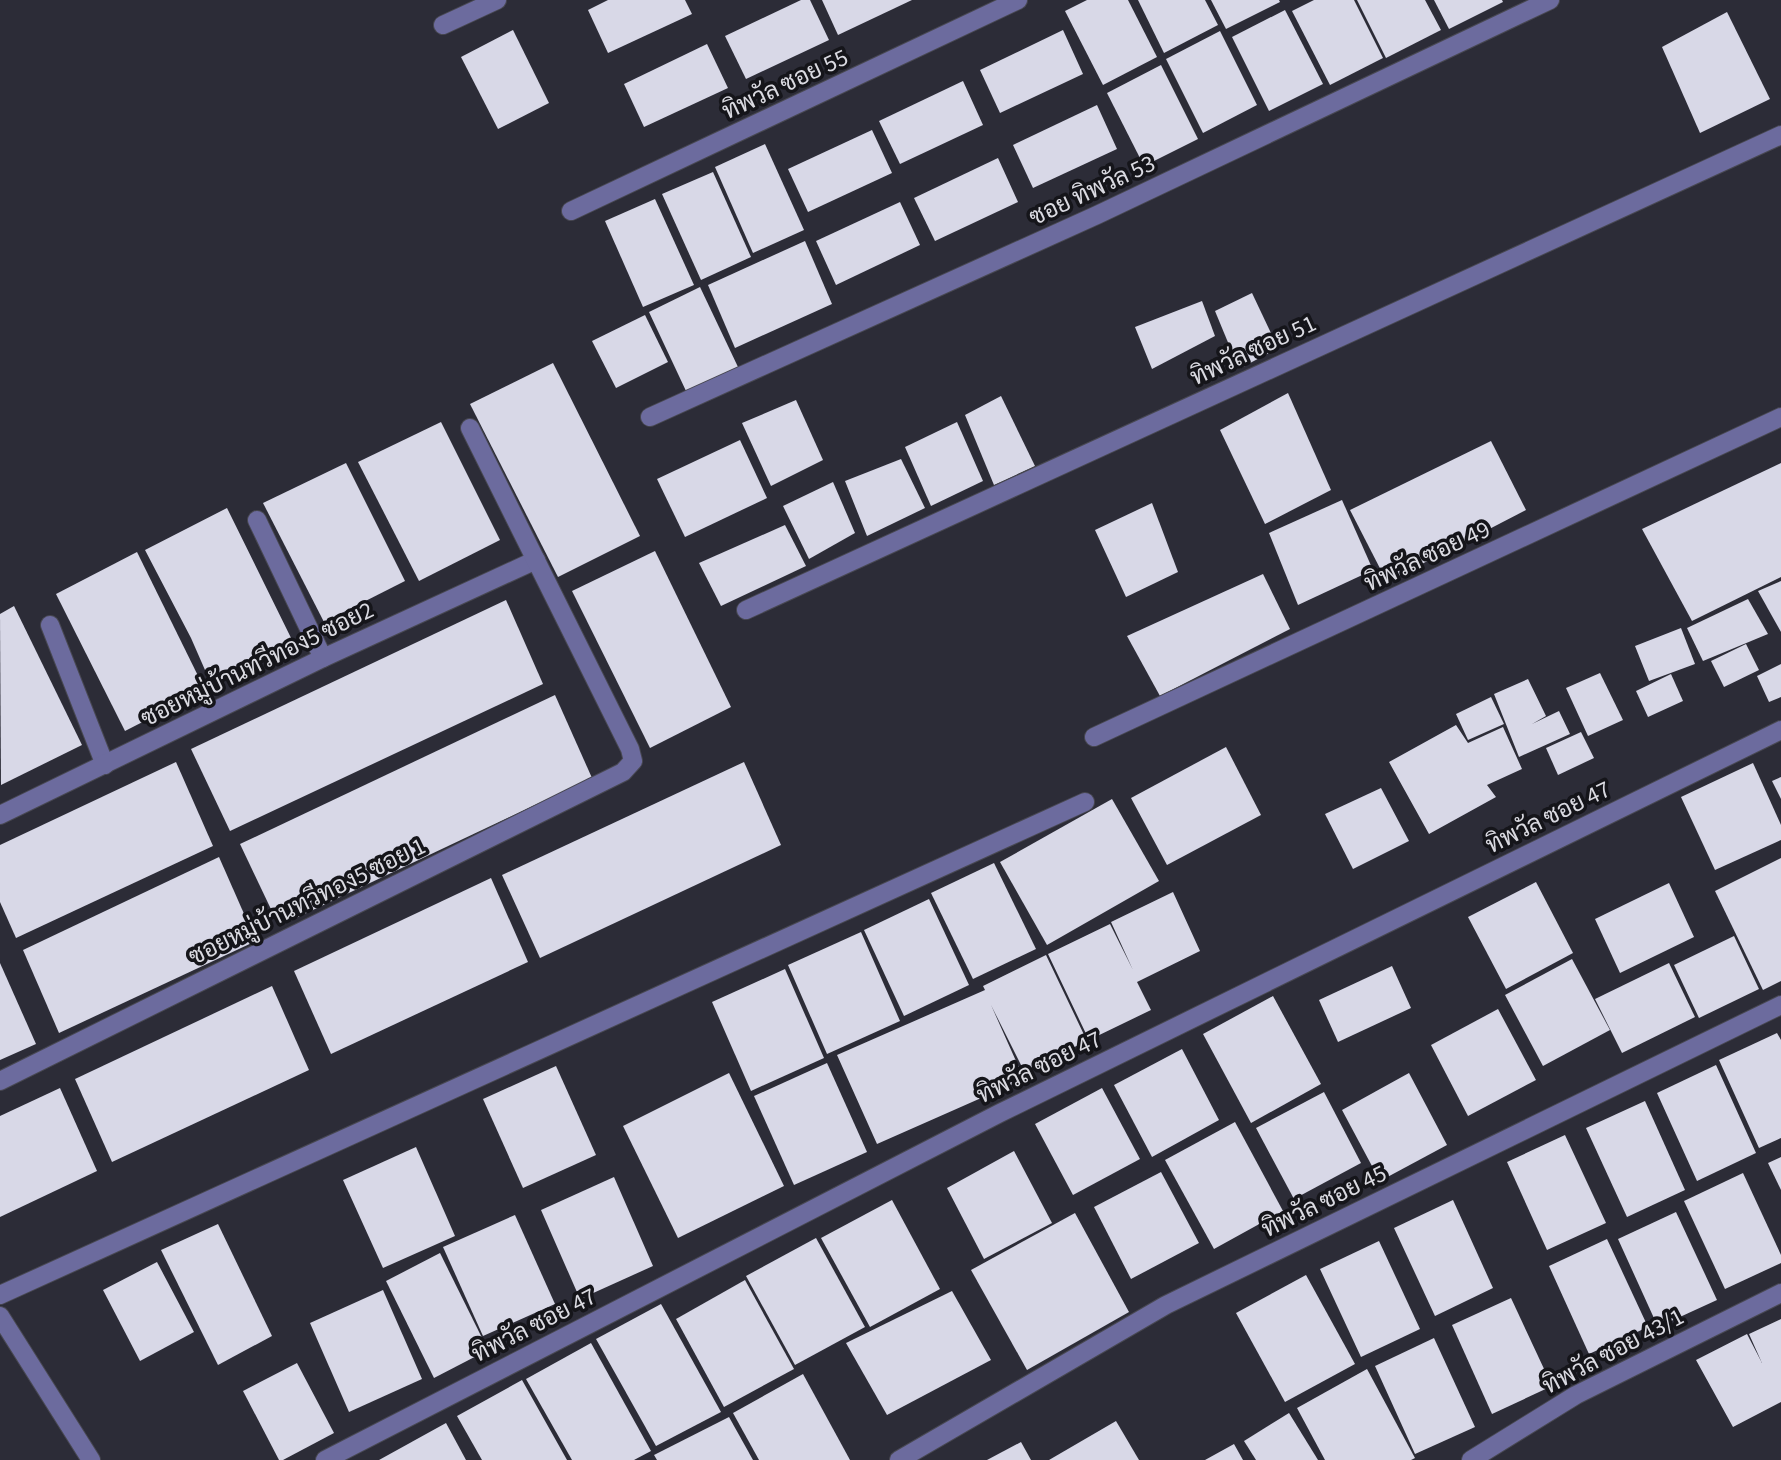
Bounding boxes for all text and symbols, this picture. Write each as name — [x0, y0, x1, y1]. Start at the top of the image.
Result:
street label: ทิพวัล ซอย 55 — [716, 40, 854, 129]
street label: ซอย ทิพวัล 53 — [1023, 146, 1161, 235]
street label: ทิพวัล ซอย 51 — [1184, 306, 1322, 395]
street label: ทิพวัล ซอย 49 — [1358, 512, 1496, 601]
street label: ซอยหมู่บ้านทวีทอง5 ซอย2 — [135, 593, 380, 736]
street label: ทิพวัล ซอย 47 — [1480, 772, 1617, 863]
street label: ซอยหมู่บ้านทวีทอง5 ซอย 1 — [183, 829, 432, 974]
street label: ทิพวัล ซอย 47 — [971, 1022, 1108, 1113]
street label: ทิพวัล ซอย 45 — [1256, 1156, 1393, 1247]
street label: ทิพวัล ซอย 47 — [466, 1279, 602, 1372]
street label: ทิพวัล ซอย 43/1 — [1536, 1299, 1690, 1403]

